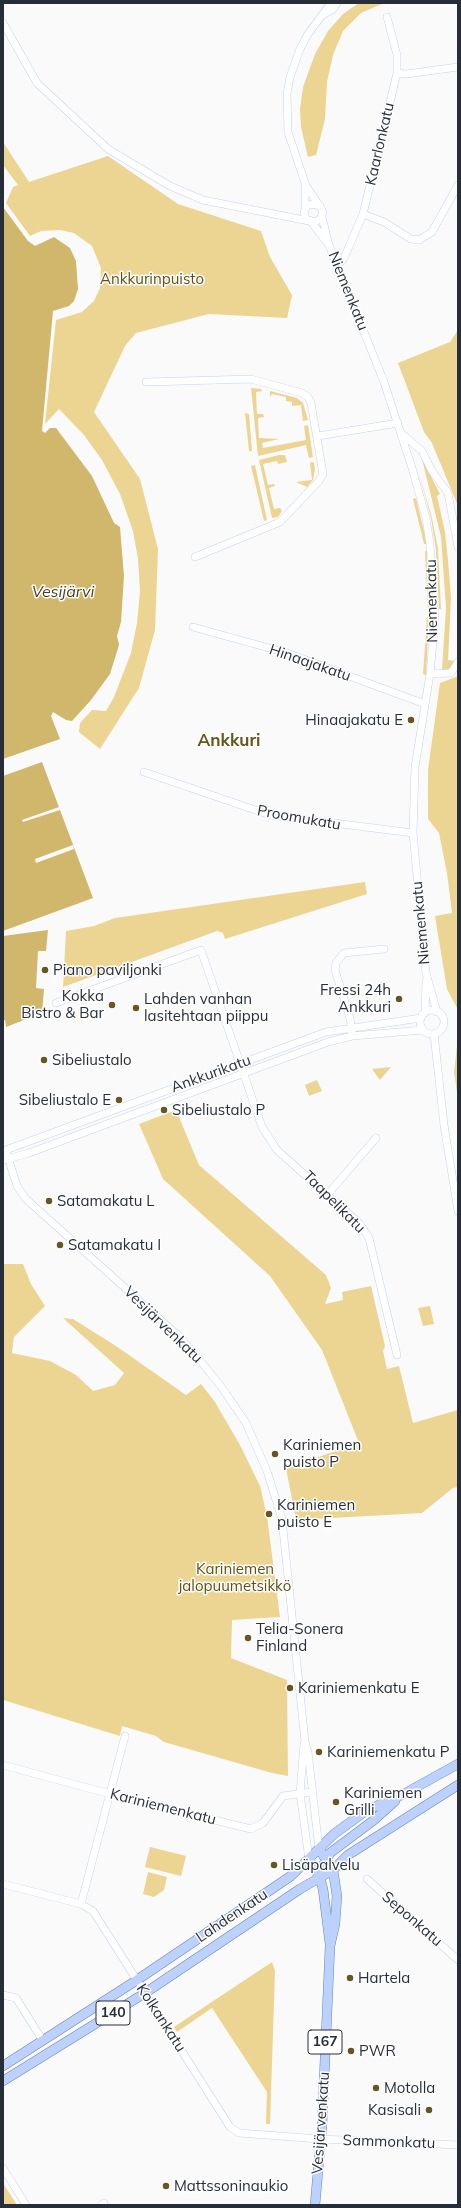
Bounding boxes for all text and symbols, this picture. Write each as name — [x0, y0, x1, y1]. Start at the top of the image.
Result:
street label: Kaarlonkatu — [362, 101, 398, 187]
street label: Niemenkatu — [324, 249, 372, 333]
park label: Ankkurinpuisto — [100, 270, 204, 288]
street label: Niemenkatu — [422, 559, 442, 643]
water label: Vesijärvi — [32, 582, 94, 602]
street label: Hinaajakatu — [267, 641, 353, 685]
place label: Hinaajakatu E — [305, 711, 403, 729]
marker: Hinaajakatu E — [406, 715, 416, 725]
district label: Ankkuri — [197, 731, 261, 751]
street label: Proomukatu — [256, 802, 342, 834]
street label: Niemenkatu — [408, 881, 434, 965]
place label: Piano paviljonki — [53, 961, 162, 979]
marker: Piano paviljonki — [40, 965, 50, 975]
place label: Fressi 24h Ankkuri — [320, 981, 391, 1016]
place label: Kokka Bistro & Bar — [21, 987, 104, 1022]
place label: Lahden vanhan lasitehtaan piippu — [144, 990, 268, 1025]
marker: Fressi 24h Ankkuri — [394, 994, 404, 1004]
marker: Kokka Bistro & Bar — [107, 1000, 117, 1010]
marker: Lahden vanhan lasitehtaan piippu — [131, 1003, 141, 1013]
place label: Sibeliustalo — [52, 1051, 132, 1069]
street label: Ankkurikatu — [169, 1051, 253, 1097]
marker: Sibeliustalo — [39, 1055, 49, 1065]
place label: Sibeliustalo E — [19, 1091, 111, 1109]
marker: Sibeliustalo E — [114, 1095, 124, 1105]
place label: Sibeliustalo P — [172, 1101, 265, 1119]
marker: Sibeliustalo P — [159, 1105, 169, 1115]
street label: Taapelikatu — [299, 1167, 369, 1237]
place label: Satamakatu L — [57, 1192, 154, 1210]
marker: Satamakatu L — [44, 1196, 54, 1206]
place label: Satamakatu I — [68, 1236, 161, 1254]
marker: Satamakatu I — [55, 1240, 65, 1250]
street label: Vesijärvenkatu — [120, 1283, 206, 1367]
place label: Kariniemen puisto P — [283, 1436, 361, 1471]
marker: Kariniemen puisto P — [270, 1449, 280, 1459]
place label: Kariniemen puisto E — [277, 1496, 355, 1531]
marker: Kariniemen puisto E — [264, 1509, 274, 1519]
park label: Kariniemen jalopuumetsikkö — [179, 1560, 291, 1595]
place label: Telia-Sonera Finland — [256, 1620, 344, 1655]
marker: Telia-Sonera Finland — [243, 1633, 253, 1643]
place label: Kariniemenkatu E — [298, 1679, 419, 1697]
marker: Kariniemenkatu E — [285, 1683, 295, 1693]
place label: Kariniemenkatu P — [327, 1743, 449, 1761]
marker: Kariniemenkatu P — [314, 1747, 324, 1757]
place label: Kariniemen Grilli — [344, 1784, 422, 1819]
street label: Kariniemenkatu — [108, 1785, 218, 1829]
marker: Kariniemen Grilli — [331, 1797, 341, 1807]
place label: Lisäpalvelu — [282, 1856, 360, 1874]
marker: Lisäpalvelu — [269, 1860, 279, 1870]
street label: Lahdenkatu — [193, 1885, 271, 1947]
street label: Seponkatu — [378, 1888, 446, 1950]
place label: Hartela — [358, 1969, 410, 1987]
marker: Hartela — [345, 1973, 355, 1983]
street label: Kolkankatu — [132, 1981, 190, 2055]
road number: 140 — [96, 2001, 130, 2025]
road number: 167 — [308, 2030, 342, 2054]
place label: PWR — [359, 2042, 396, 2060]
marker: PWR — [346, 2046, 356, 2056]
street label: Vesijärvenkatu — [308, 2071, 334, 2175]
place label: Motolla — [384, 2079, 435, 2097]
marker: Motolla — [371, 2083, 381, 2093]
place label: Kasisali — [368, 2101, 421, 2119]
marker: Kasisali — [424, 2105, 434, 2115]
street label: Sammonkatu — [342, 2131, 436, 2153]
place label: Mattssoninaukio — [174, 2177, 288, 2195]
marker: Mattssoninaukio — [161, 2181, 171, 2191]

